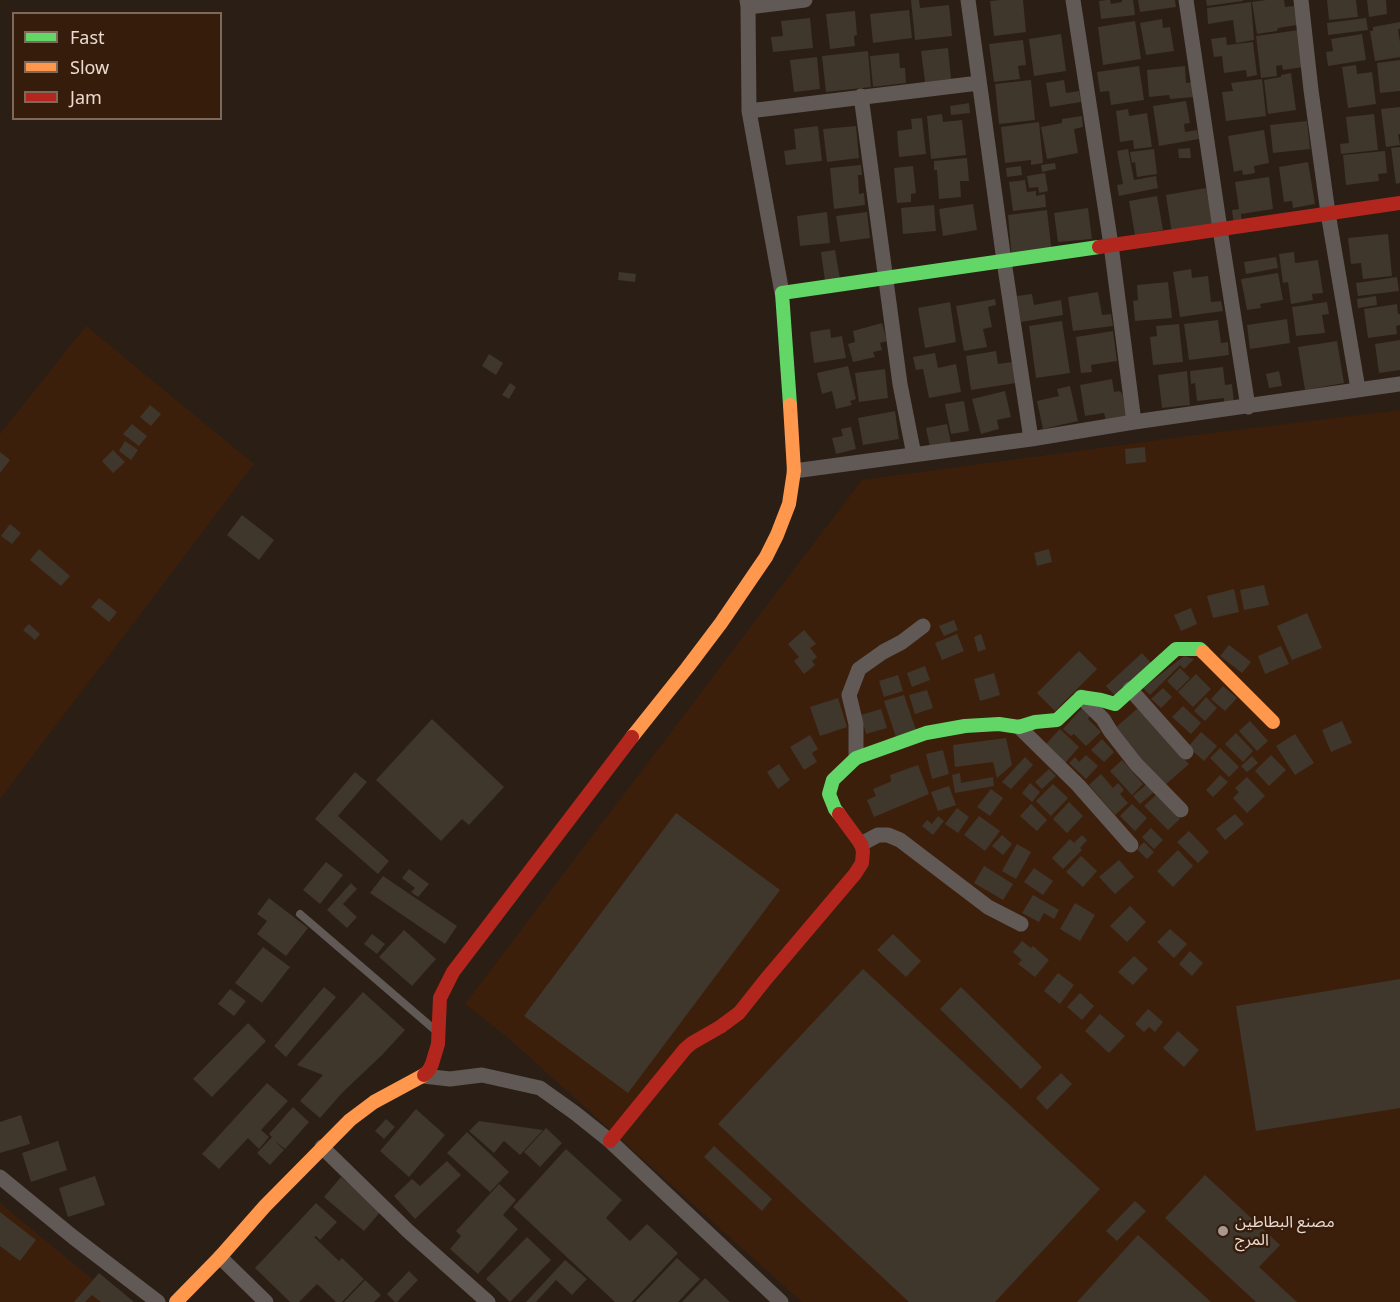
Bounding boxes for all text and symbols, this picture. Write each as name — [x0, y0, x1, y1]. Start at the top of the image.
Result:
legend — [12, 12, 222, 120]
text: Fast — [70, 25, 105, 49]
text: Slow — [70, 55, 109, 79]
text: Jam — [70, 85, 102, 109]
place label: مصنع البطاطين المرج — [1235, 1212, 1335, 1250]
marker: مصنع البطاطين المرج — [1216, 1224, 1230, 1238]

